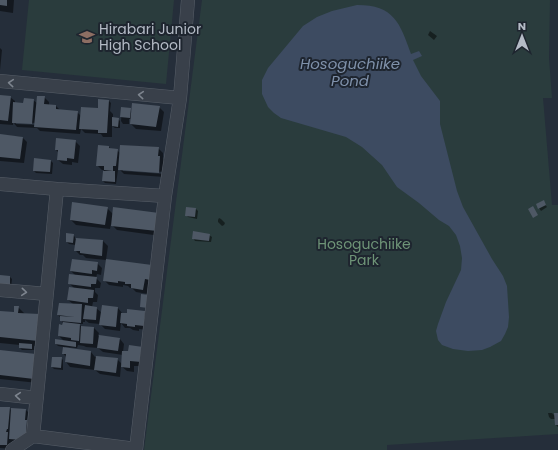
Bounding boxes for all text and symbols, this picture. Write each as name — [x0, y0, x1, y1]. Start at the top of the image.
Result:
north arrow — [502, 16, 542, 56]
text: N — [518, 18, 526, 34]
place label: Hirabari Junior High School — [99, 19, 201, 55]
school or university icon: Hirabari Junior High School — [78, 28, 96, 46]
water label: Hosoguchiike Pond — [300, 53, 400, 91]
one-way arrow — [8, 78, 14, 87]
one-way arrow — [138, 90, 144, 99]
park label: Hosoguchiike Park — [317, 234, 411, 270]
one-way arrow — [21, 288, 27, 297]
one-way arrow — [15, 392, 22, 401]

